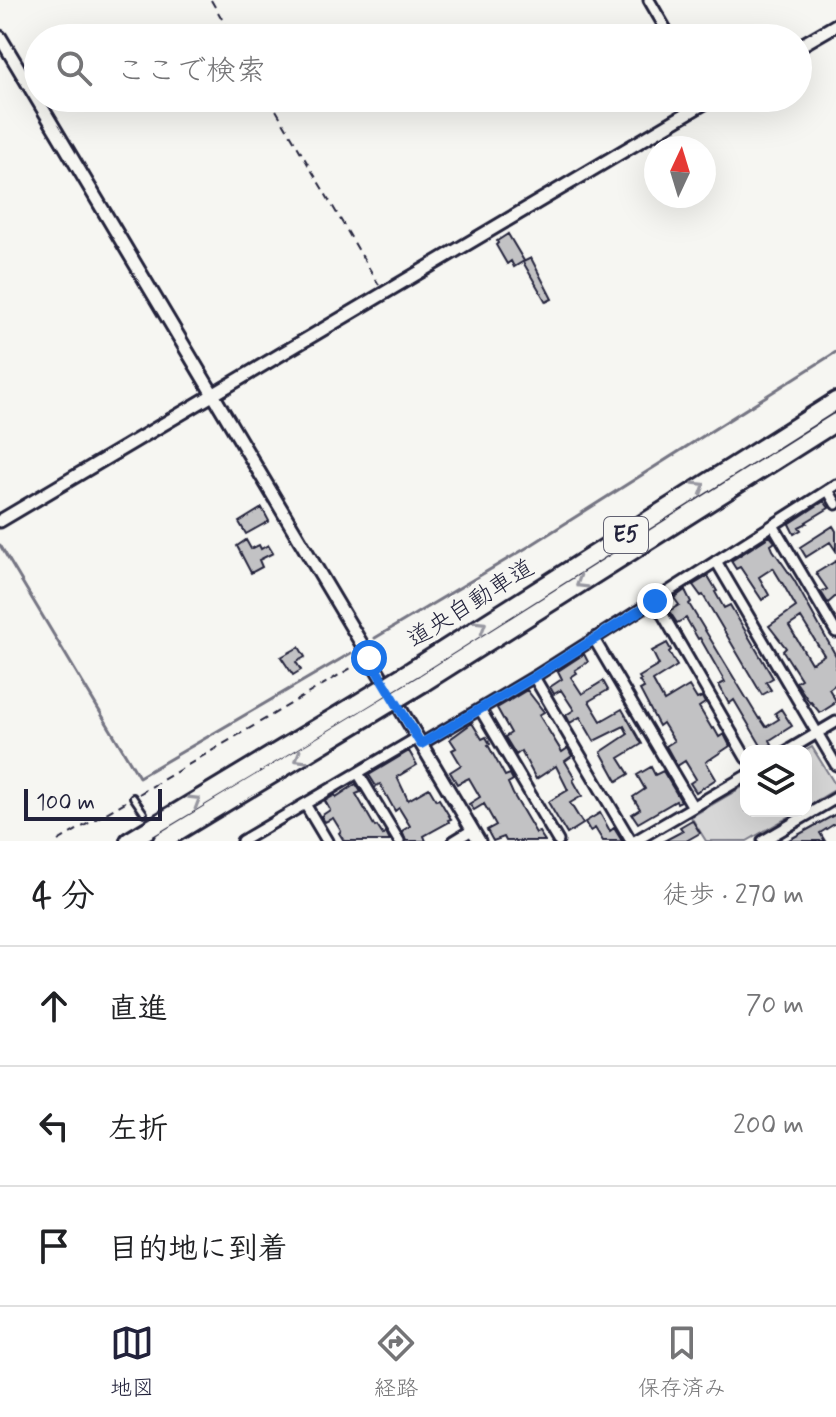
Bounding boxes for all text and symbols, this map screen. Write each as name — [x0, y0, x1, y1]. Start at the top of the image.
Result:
search box — [24, 24, 812, 112]
icon: search — [52, 46, 96, 90]
text: ここで検索 — [116, 52, 266, 91]
north arrow — [644, 136, 716, 208]
one-way arrow — [692, 482, 706, 497]
road number: E5 — [604, 517, 648, 553]
street label: 道央自動車道 — [402, 553, 540, 655]
one-way arrow — [575, 574, 590, 589]
route end — [637, 583, 673, 619]
one-way arrow — [472, 621, 487, 636]
route start — [351, 640, 387, 676]
map controls — [740, 745, 812, 817]
button: layers — [740, 745, 812, 817]
one-way arrow — [294, 748, 309, 764]
scale bar — [24, 785, 162, 821]
text: 100 m — [36, 789, 95, 817]
one-way arrow — [187, 795, 201, 811]
text: 4 分 — [32, 874, 95, 919]
text: 徒歩 · 270 m — [663, 879, 804, 913]
icon: ahead — [32, 984, 76, 1028]
text: 70 m — [746, 989, 804, 1023]
text: 直進 — [108, 990, 168, 1029]
icon: left — [32, 1104, 76, 1148]
text: 200 m — [733, 1109, 804, 1143]
text: 左折 — [108, 1110, 168, 1149]
icon: arrive — [32, 1224, 76, 1268]
text: 目的地に到着 — [108, 1230, 288, 1269]
tab: 地図 — [110, 1321, 154, 1403]
tab: 経路 — [374, 1321, 418, 1403]
tab: 保存済み — [638, 1321, 726, 1403]

